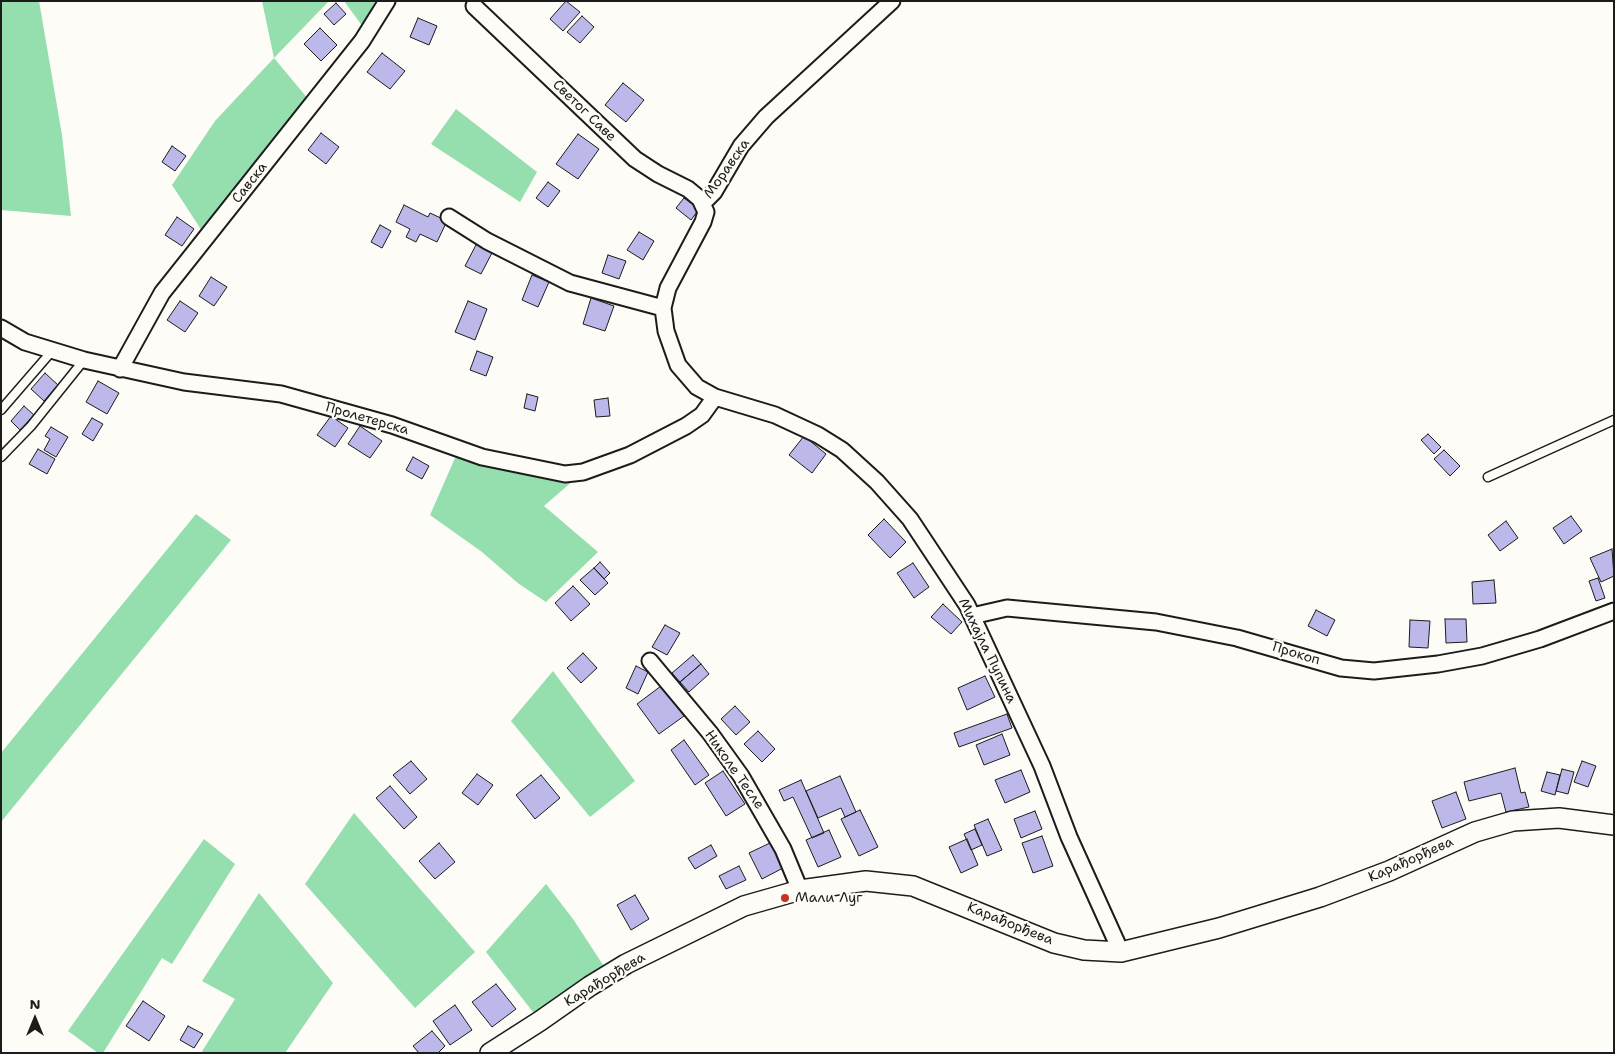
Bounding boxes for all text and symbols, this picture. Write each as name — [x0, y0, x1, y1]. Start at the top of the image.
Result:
street label: Светог Саве — [549, 76, 619, 146]
street label: Моравска — [700, 136, 754, 202]
street label: Савска — [229, 159, 271, 207]
street label: Пролетерска — [323, 399, 411, 439]
street label: Михајла Пупина — [954, 596, 1020, 706]
street label: Прокоп — [1270, 639, 1322, 669]
street label: Николе Тесле — [701, 727, 767, 813]
street label: Карађорђева — [1366, 834, 1456, 886]
place label: Мали Луг — [795, 890, 863, 906]
marker: Мали Луг — [779, 892, 791, 904]
street label: Карађорђева — [964, 899, 1056, 949]
street label: Карађорђева — [561, 949, 649, 1011]
north arrow — [10, 994, 60, 1044]
text: N — [29, 995, 41, 1013]

